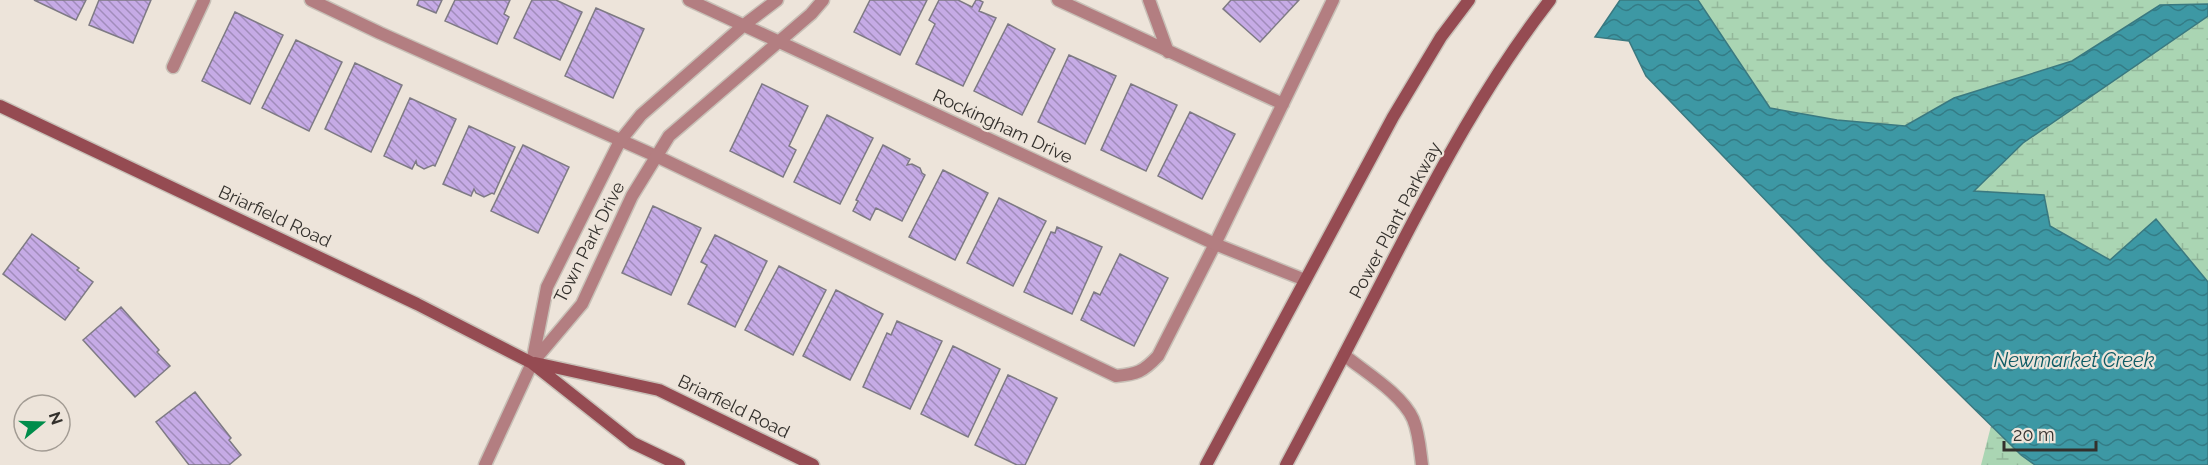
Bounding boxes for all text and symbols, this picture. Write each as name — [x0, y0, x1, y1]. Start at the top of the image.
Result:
street label: Rockingham Drive — [930, 84, 1076, 168]
street label: Power Plant Parkway — [1345, 138, 1445, 302]
street label: Town Park Drive — [549, 177, 629, 306]
street label: Briarfield Road — [215, 181, 335, 251]
water label: Newmarket Creek — [1994, 348, 2155, 372]
street label: Briarfield Road — [675, 370, 793, 442]
north arrow — [12, 393, 72, 453]
text: N — [45, 409, 67, 427]
scale bar — [2004, 414, 2096, 452]
text: 20 m — [2013, 424, 2055, 445]

